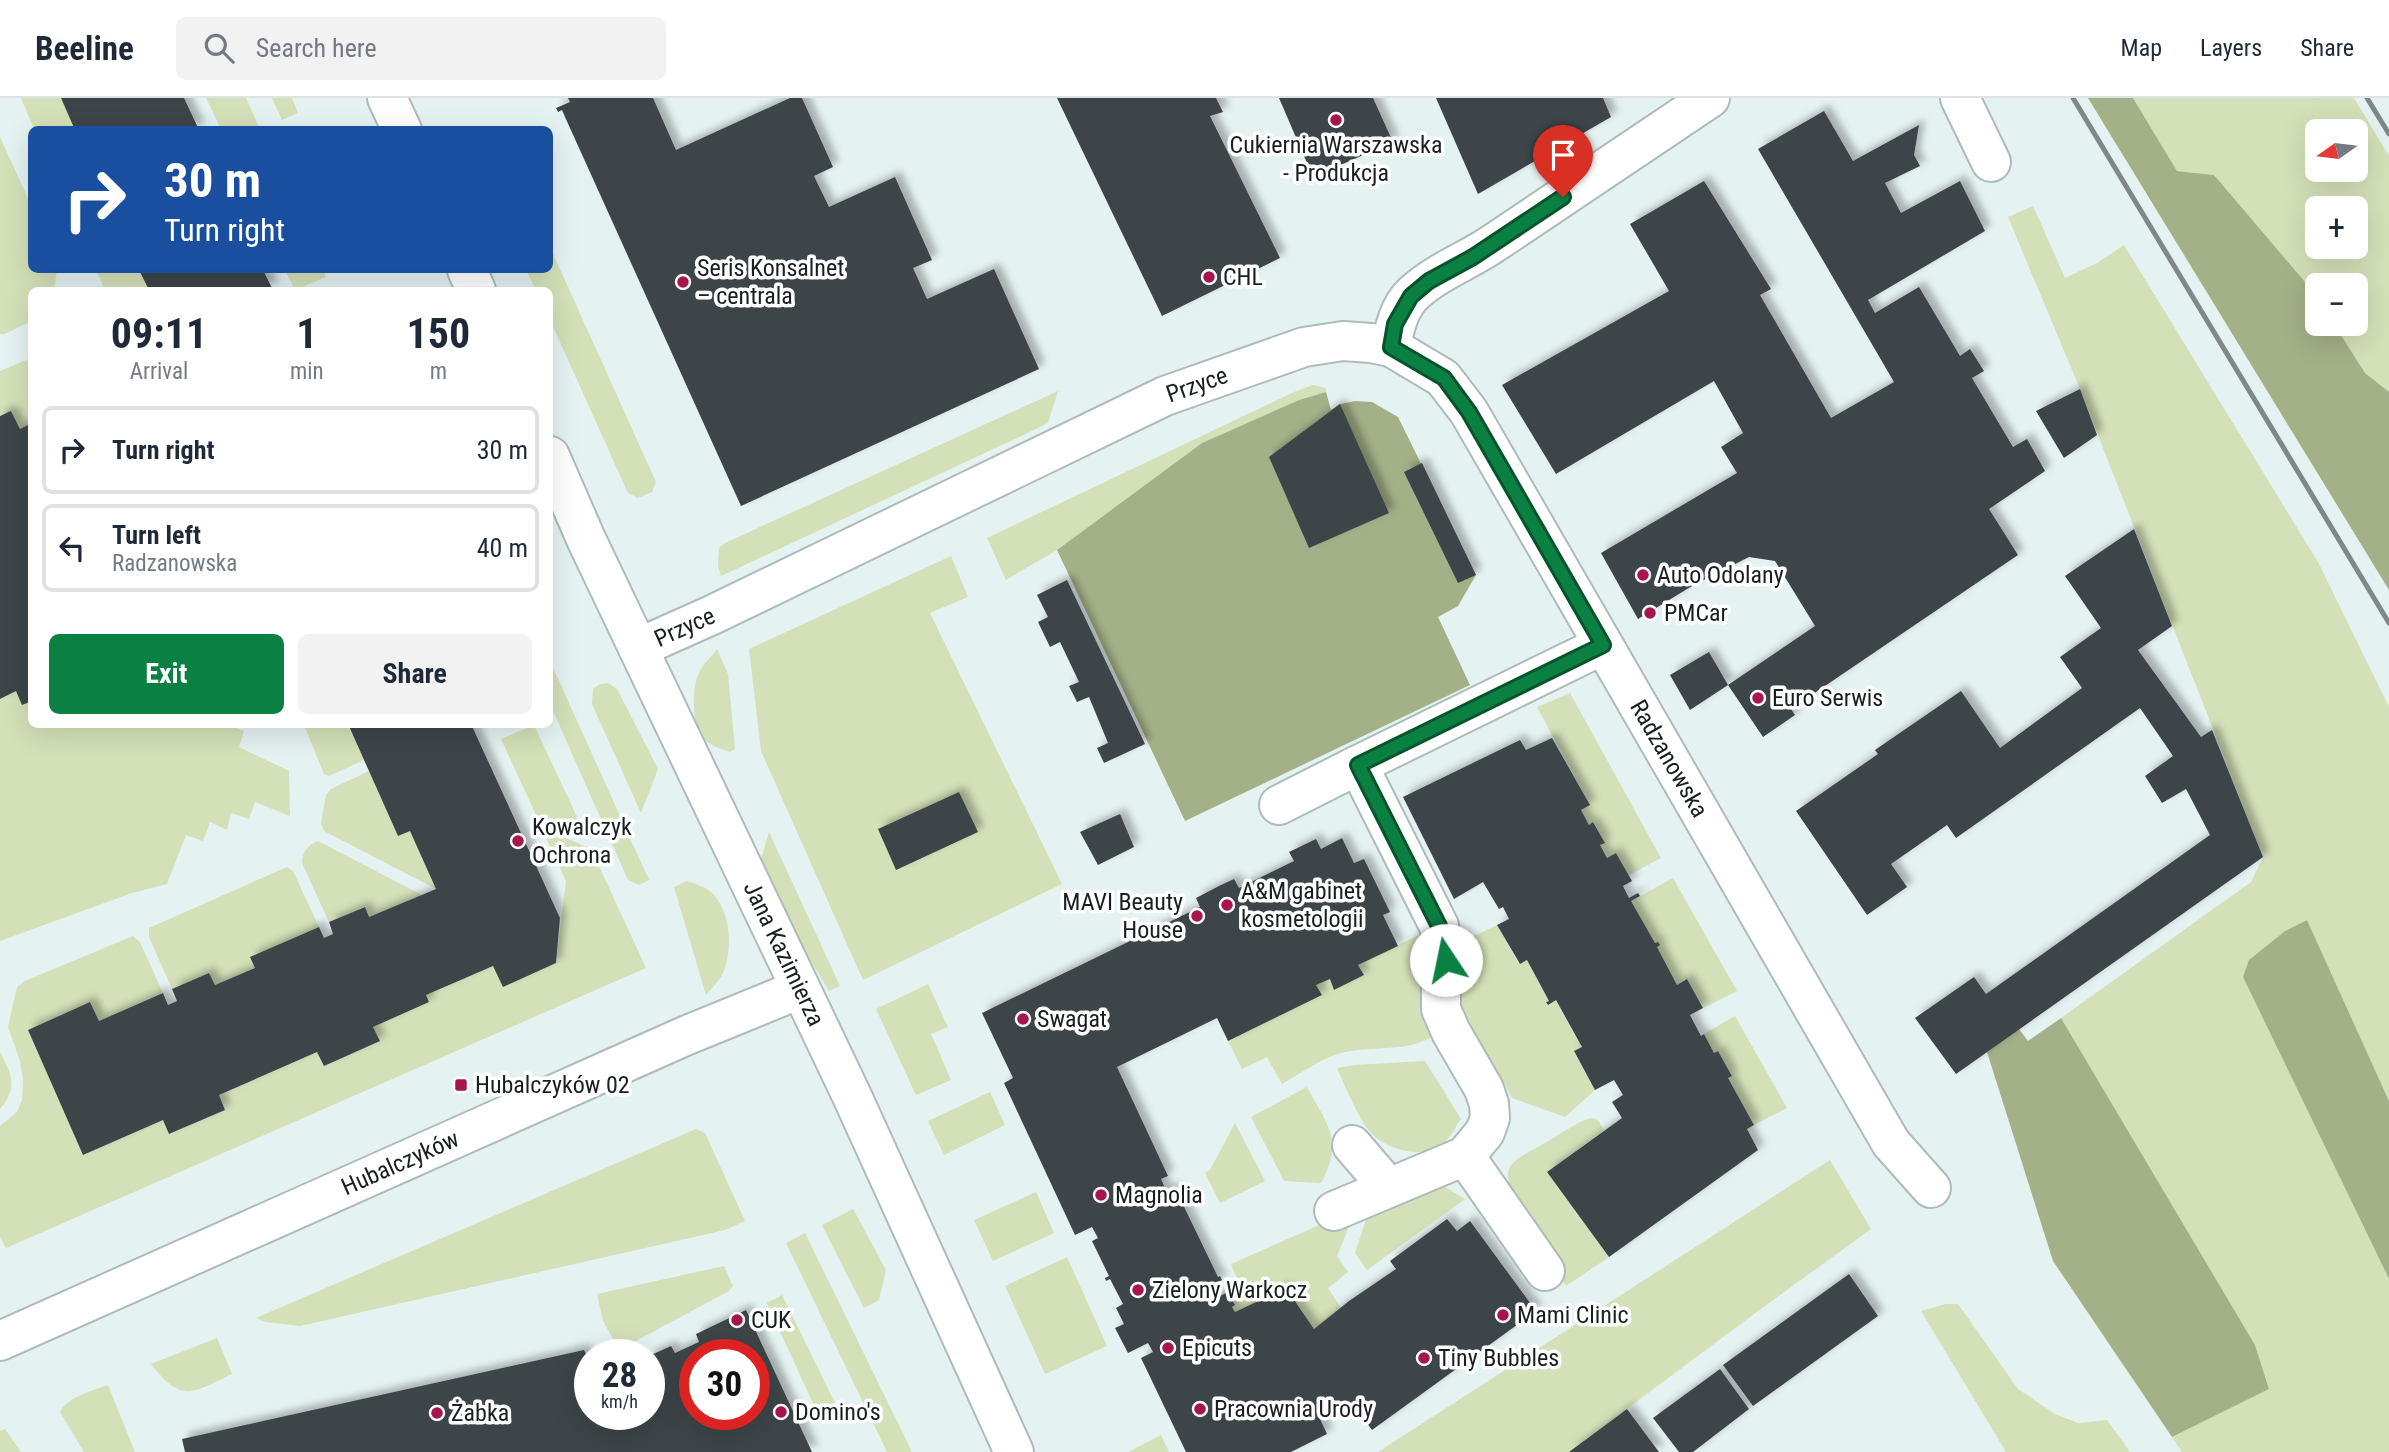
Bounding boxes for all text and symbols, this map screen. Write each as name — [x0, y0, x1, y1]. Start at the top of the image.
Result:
search box — [176, 17, 666, 80]
text: Beeline — [35, 29, 134, 68]
icon: search — [200, 29, 238, 67]
text: Search here — [256, 33, 377, 63]
text: Map — [2121, 34, 2162, 62]
text: Layers — [2200, 34, 2262, 62]
text: Share — [2300, 34, 2354, 62]
marker: Cukiernia Warszawska - Produkcja — [1328, 112, 1344, 128]
north arrow — [2305, 119, 2368, 182]
map controls — [2305, 119, 2368, 336]
pin — [1533, 125, 1593, 197]
place label: Cukiernia Warszawska - Produkcja — [1230, 131, 1442, 187]
icon: arrive — [1544, 136, 1582, 174]
text: 30 m — [164, 152, 261, 209]
icon: right — [49, 154, 140, 245]
button: + — [2305, 196, 2368, 259]
text: Turn right — [164, 211, 285, 249]
place label: Seris Konsalnet – centrala — [697, 254, 844, 310]
place label: CHL — [1223, 263, 1263, 291]
marker: CHL — [1201, 269, 1217, 285]
button: − — [2305, 273, 2368, 336]
marker: Seris Konsalnet – centrala — [675, 274, 691, 290]
text: 09:11 — [111, 309, 207, 358]
text: 1 — [296, 309, 317, 358]
text: 150 — [406, 309, 470, 358]
text: Arrival — [130, 358, 188, 385]
text: min — [290, 358, 324, 385]
text: m — [430, 358, 447, 385]
street label: Przyce — [1162, 361, 1231, 408]
icon: right — [53, 431, 91, 469]
text: Turn right — [112, 435, 214, 465]
text: 30 m — [477, 435, 528, 465]
text: Turn left — [112, 520, 201, 550]
icon: left — [53, 529, 91, 567]
text: 40 m — [477, 533, 528, 563]
text: Radzanowska — [112, 550, 237, 577]
place label: Auto Odolany — [1657, 561, 1784, 589]
marker: Auto Odolany — [1635, 567, 1651, 583]
place label: PMCar — [1664, 599, 1728, 627]
street label: Przyce — [650, 602, 719, 653]
marker: PMCar — [1642, 605, 1658, 621]
button: Exit — [49, 634, 284, 714]
button: Share — [298, 634, 532, 714]
place label: Euro Serwis — [1772, 684, 1883, 712]
marker: Euro Serwis — [1750, 690, 1766, 706]
street label: Radzanowska — [1624, 695, 1714, 822]
place label: Kowalczyk Ochrona — [532, 813, 632, 869]
marker: Kowalczyk Ochrona — [510, 833, 526, 849]
street label: Jana Kazimierza — [738, 877, 830, 1030]
place label: A&M gabinet kosmetologii — [1241, 877, 1363, 933]
place label: MAVI Beauty House — [1062, 888, 1183, 944]
marker: A&M gabinet kosmetologii — [1219, 897, 1235, 913]
marker: MAVI Beauty House — [1189, 908, 1205, 924]
position arrow — [1409, 923, 1483, 997]
place label: Swagat — [1037, 1005, 1107, 1033]
marker: Swagat — [1015, 1011, 1031, 1027]
place label: Hubalczyków 02 — [475, 1071, 630, 1099]
marker: Hubalczyków 02 — [453, 1077, 469, 1093]
street label: Hubalczyków — [337, 1125, 463, 1201]
place label: Magnolia — [1115, 1181, 1203, 1209]
marker: Magnolia — [1093, 1187, 1109, 1203]
place label: Zielony Warkocz — [1152, 1276, 1307, 1304]
marker: Zielony Warkocz — [1130, 1282, 1146, 1298]
place label: Mami Clinic — [1517, 1301, 1629, 1329]
place label: CUK — [751, 1306, 791, 1334]
marker: Mami Clinic — [1495, 1307, 1511, 1323]
marker: CUK — [729, 1312, 745, 1328]
place label: Epicuts — [1182, 1334, 1252, 1362]
speed limit sign: 30 — [679, 1339, 770, 1430]
marker: Epicuts — [1160, 1340, 1176, 1356]
place label: Tiny Bubbles — [1438, 1344, 1559, 1372]
marker: Tiny Bubbles — [1416, 1350, 1432, 1366]
text: 28 — [602, 1355, 637, 1396]
text: km/h — [601, 1391, 638, 1412]
place label: Pracownia Urody — [1214, 1395, 1373, 1423]
place label: Domino's — [795, 1398, 881, 1426]
place label: Żabka — [451, 1399, 509, 1427]
marker: Pracownia Urody — [1192, 1401, 1208, 1417]
marker: Domino's — [773, 1404, 789, 1420]
marker: Żabka — [429, 1405, 445, 1421]

